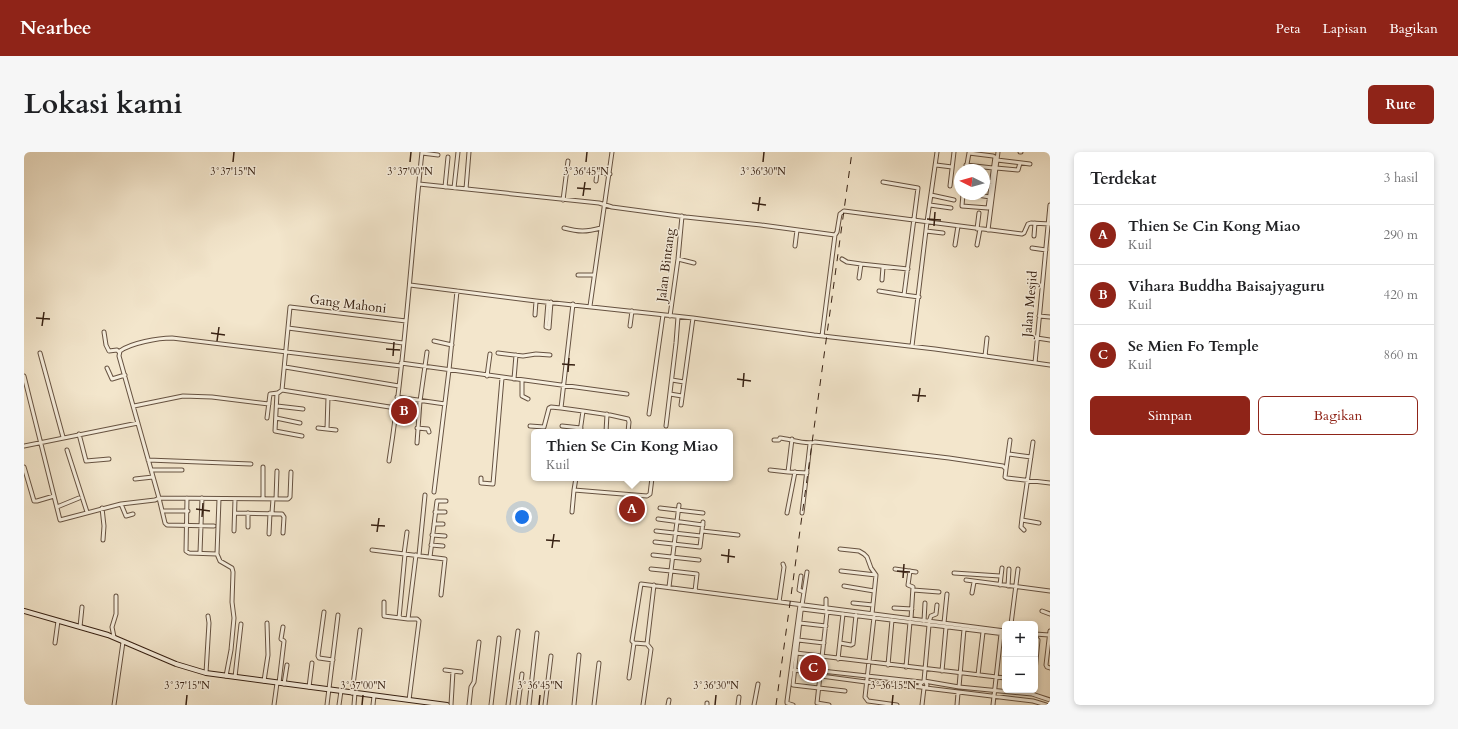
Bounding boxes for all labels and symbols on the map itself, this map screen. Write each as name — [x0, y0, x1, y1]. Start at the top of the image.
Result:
north arrow — [954, 164, 990, 200]
text: 3°37'15"N — [210, 165, 256, 179]
text: 3°37'00"N — [387, 165, 433, 179]
text: 3°36'45"N — [563, 165, 609, 179]
text: 3°36'30"N — [740, 165, 786, 179]
street label: Jalan Bintang — [652, 226, 680, 305]
street label: Jalan Mesjid — [1018, 270, 1042, 340]
street label: Gang Mahoni — [309, 290, 388, 318]
pin: B — [391, 396, 417, 426]
pin: A — [619, 494, 645, 524]
your location — [512, 507, 532, 527]
pin: C — [800, 653, 826, 683]
text: 3°37'15"N — [164, 679, 210, 693]
text: 3°37'00"N — [340, 679, 386, 693]
text: 3°36'45"N — [517, 679, 563, 693]
text: 3°36'30"N — [693, 679, 739, 693]
text: 3°36'15"N — [870, 679, 916, 693]

